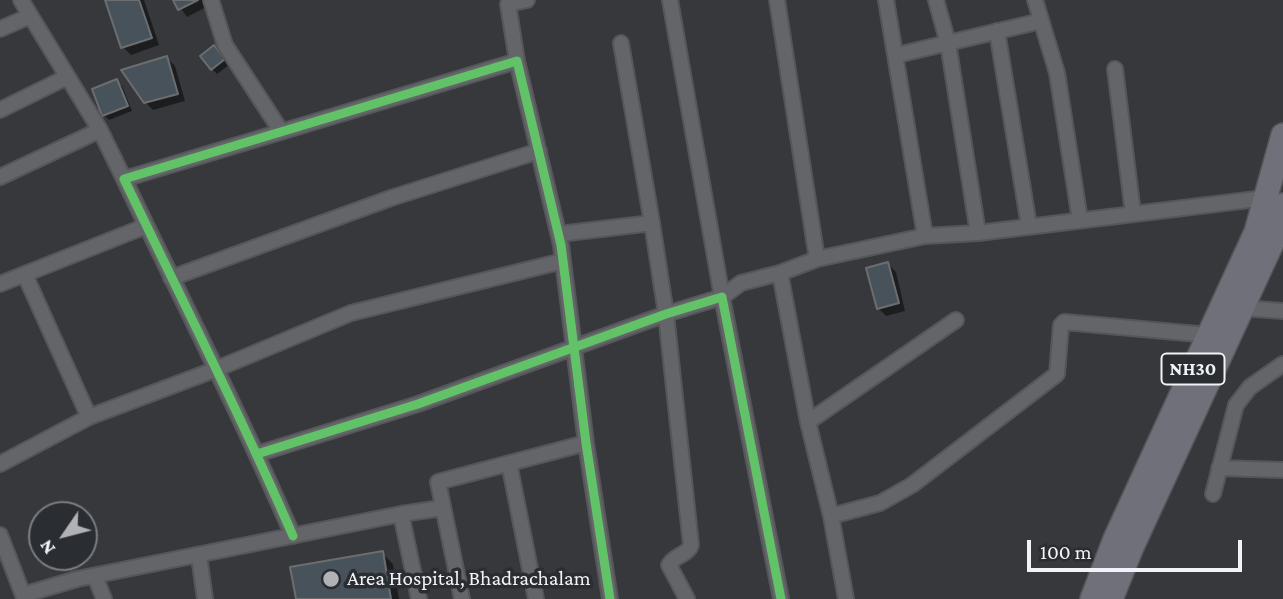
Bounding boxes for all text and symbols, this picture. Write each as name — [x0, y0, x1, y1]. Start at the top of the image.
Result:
road number: NH30 — [1162, 354, 1224, 384]
north arrow — [28, 501, 98, 571]
scale bar — [1031, 526, 1246, 570]
text: N — [35, 536, 59, 559]
text: 100 m — [1040, 540, 1092, 564]
place label: Area Hospital, Bhadrachalam — [347, 566, 591, 592]
marker: Area Hospital, Bhadrachalam — [321, 569, 341, 589]

